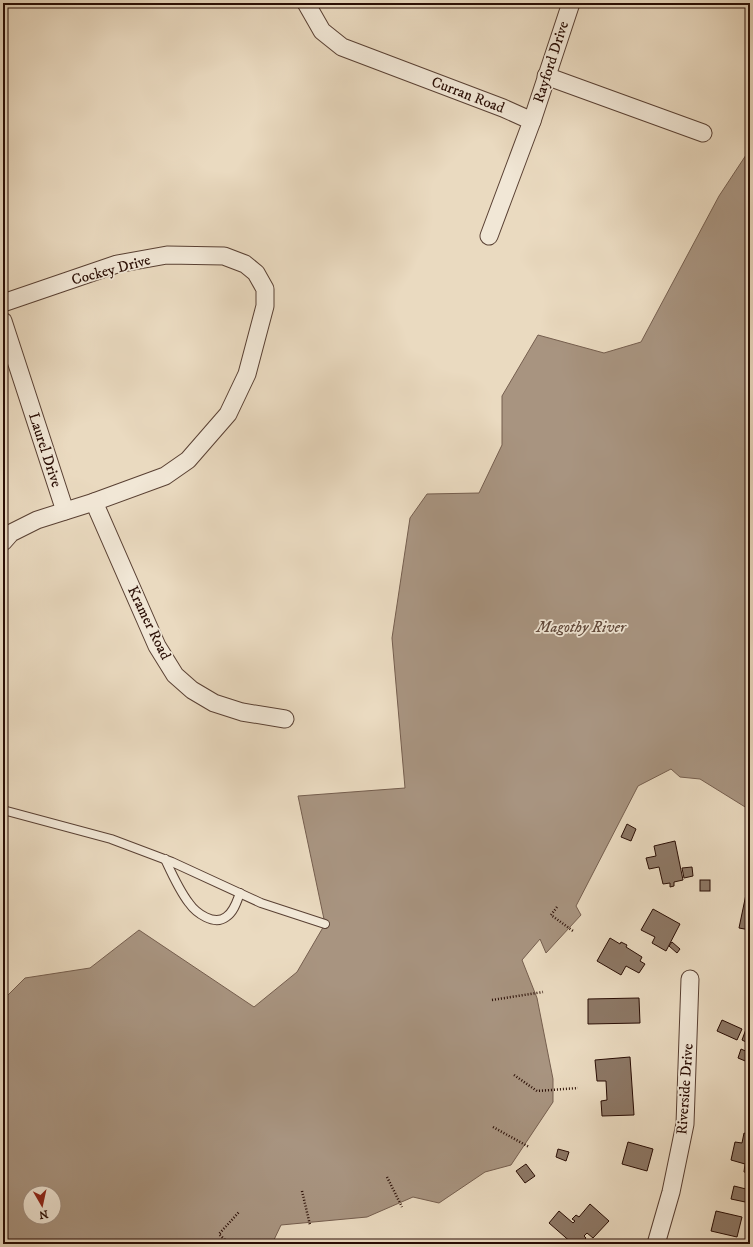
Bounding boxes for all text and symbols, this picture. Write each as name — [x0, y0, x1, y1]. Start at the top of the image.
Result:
street label: Rayford Drive — [529, 19, 573, 105]
street label: Curran Road — [429, 72, 508, 118]
street label: Cockey Drive — [69, 250, 153, 290]
street label: Laurel Drive — [24, 410, 66, 490]
street label: Kramer Road — [123, 583, 175, 663]
water label: Magothy River — [535, 617, 627, 637]
street label: Riverside Drive — [672, 1043, 698, 1135]
north arrow — [22, 1185, 62, 1225]
text: N — [38, 1206, 49, 1222]

